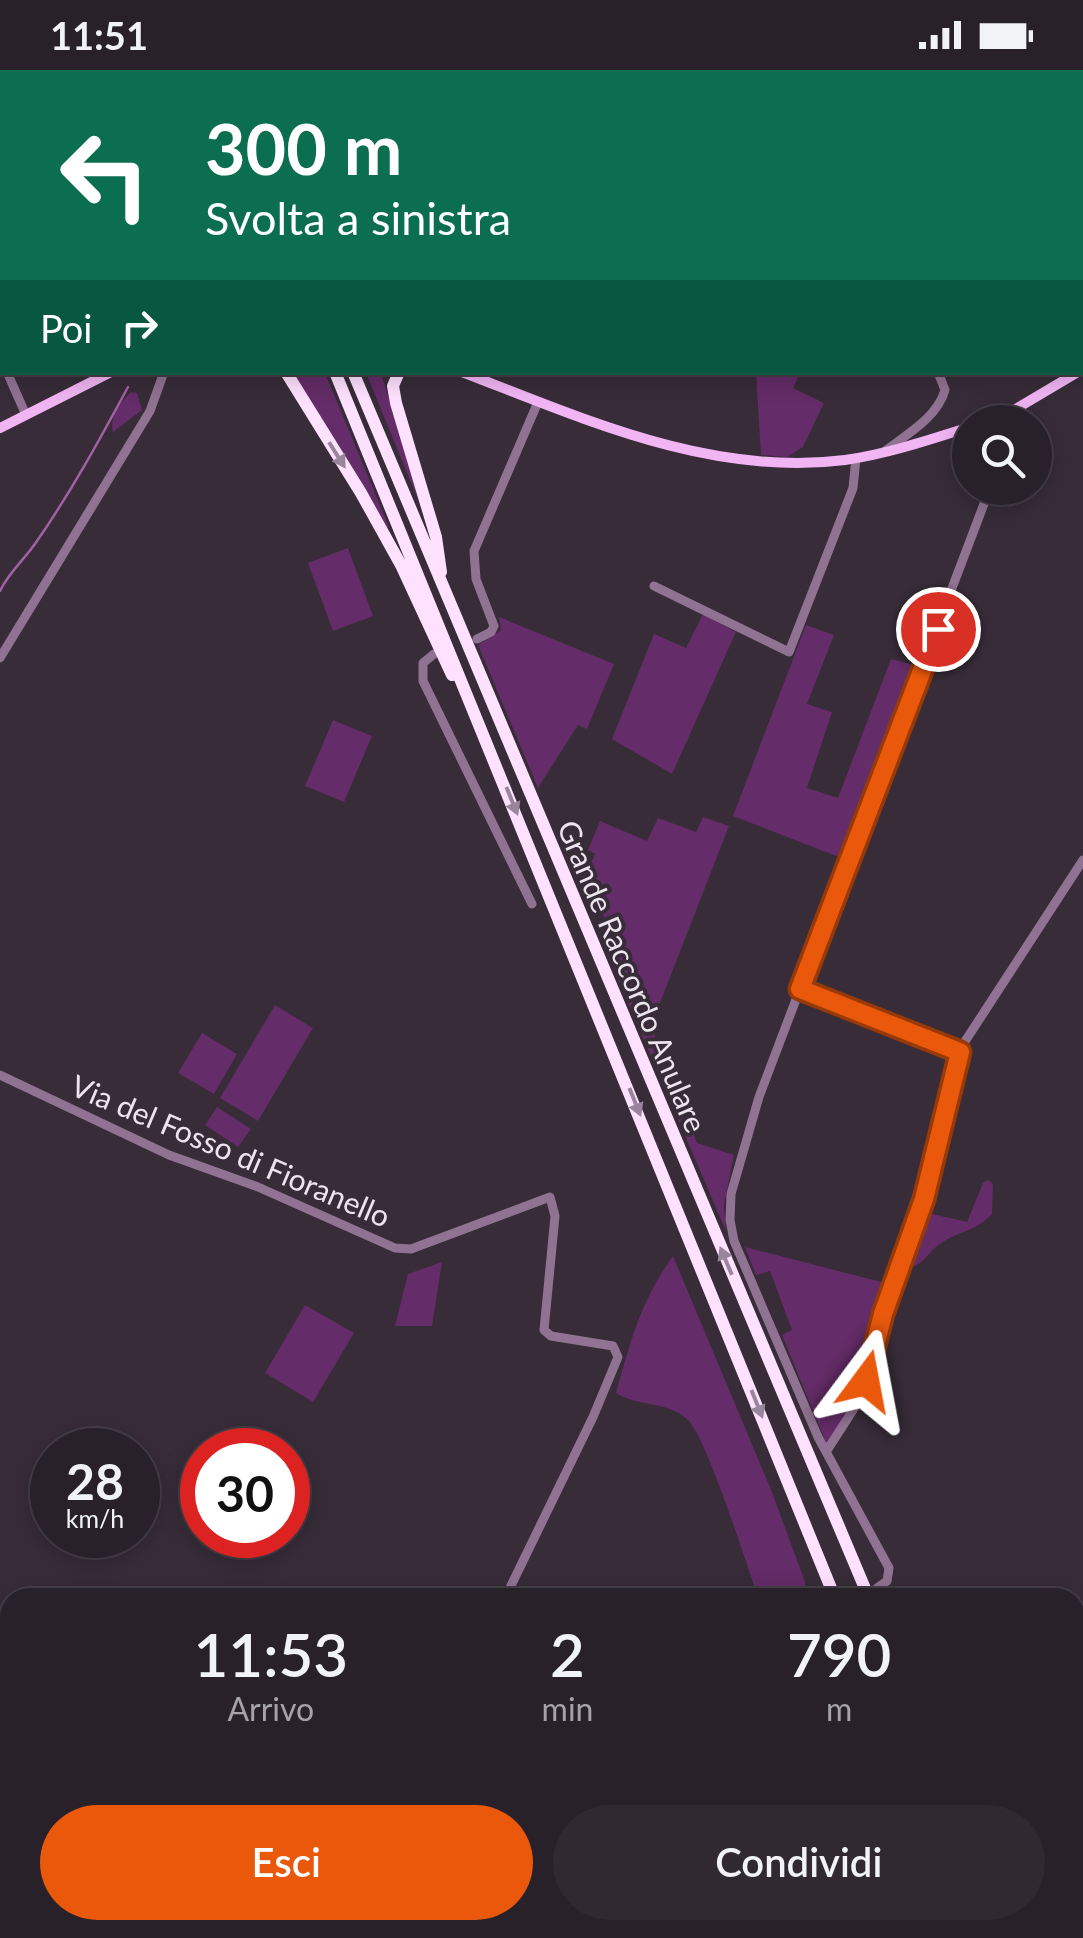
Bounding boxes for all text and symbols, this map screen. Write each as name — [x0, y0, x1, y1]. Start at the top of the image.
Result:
text: 11:51 — [50, 12, 148, 58]
text: 300 m — [205, 106, 402, 190]
icon: left — [40, 110, 170, 240]
text: Svolta a sinistra — [205, 191, 511, 245]
icon: right — [112, 300, 167, 355]
text: Poi — [40, 305, 92, 351]
map controls — [952, 405, 1052, 505]
button: search — [952, 405, 1052, 505]
one-way arrow — [328, 441, 346, 469]
pin — [896, 587, 981, 672]
icon: arrive — [911, 602, 966, 657]
one-way arrow — [505, 787, 521, 817]
street label: Grande Raccordo Anulare — [551, 815, 715, 1137]
street label: Via del Fosso di Fioranello — [66, 1066, 396, 1234]
one-way arrow — [628, 1088, 644, 1118]
one-way arrow — [718, 1246, 734, 1276]
position arrow — [814, 1329, 918, 1433]
one-way arrow — [750, 1389, 766, 1419]
speed limit sign: 30 — [180, 1428, 310, 1558]
text: 28 — [66, 1451, 124, 1511]
text: km/h — [66, 1503, 124, 1533]
text: 11:53 — [194, 1618, 348, 1690]
text: 2 — [550, 1618, 585, 1690]
text: 790 — [787, 1618, 891, 1690]
text: Arrivo — [227, 1689, 314, 1728]
text: min — [542, 1689, 593, 1728]
text: m — [826, 1689, 852, 1728]
button: Esci — [40, 1805, 533, 1920]
button: Condividi — [553, 1805, 1045, 1920]

